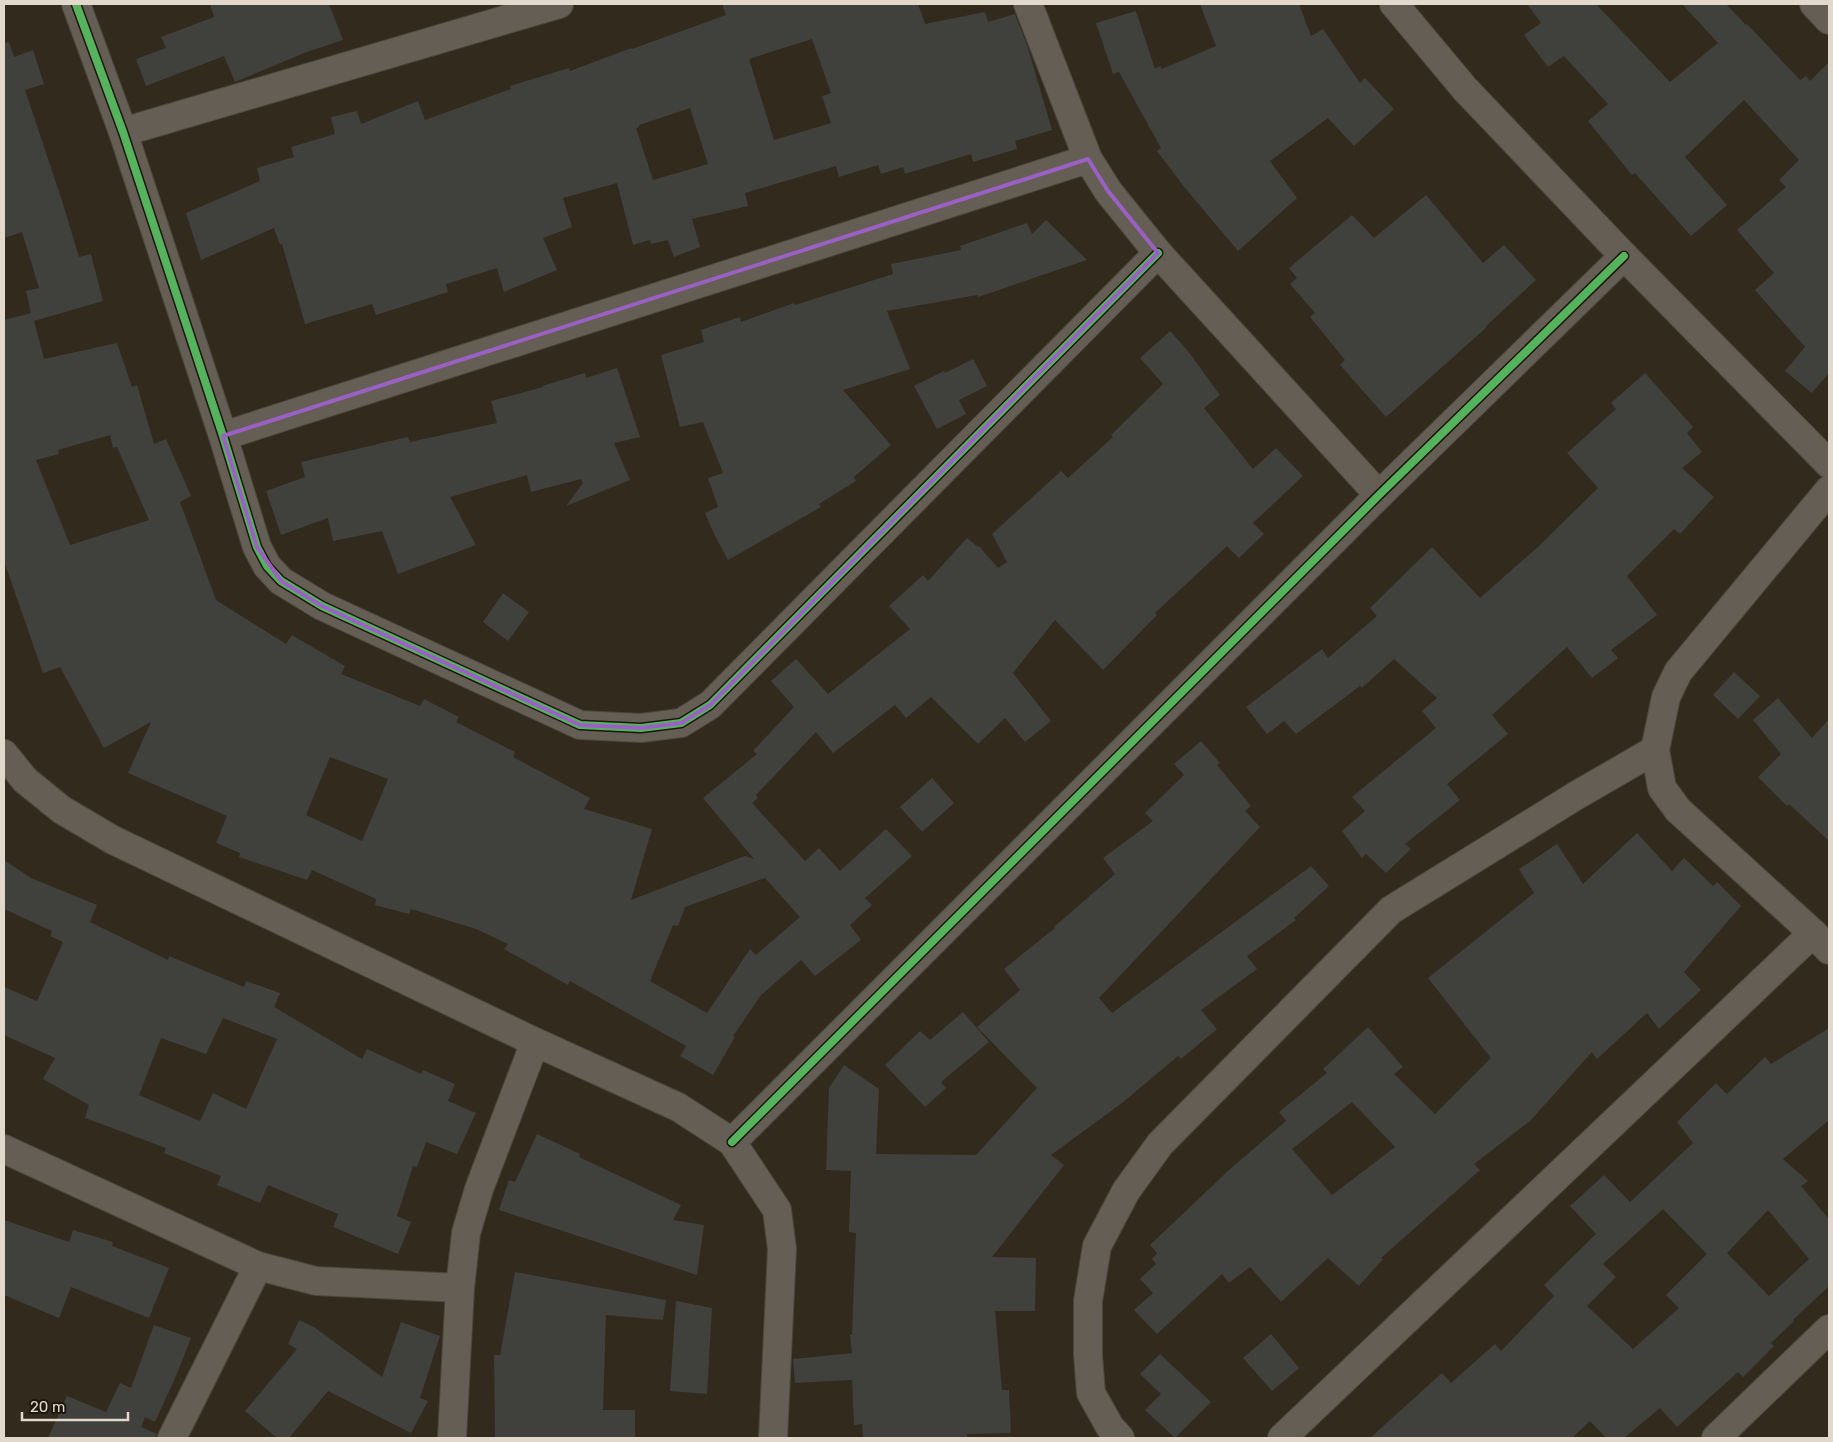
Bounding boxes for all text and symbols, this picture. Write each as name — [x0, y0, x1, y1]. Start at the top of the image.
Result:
scale bar — [22, 1390, 129, 1422]
text: 20 m — [30, 1398, 65, 1416]

